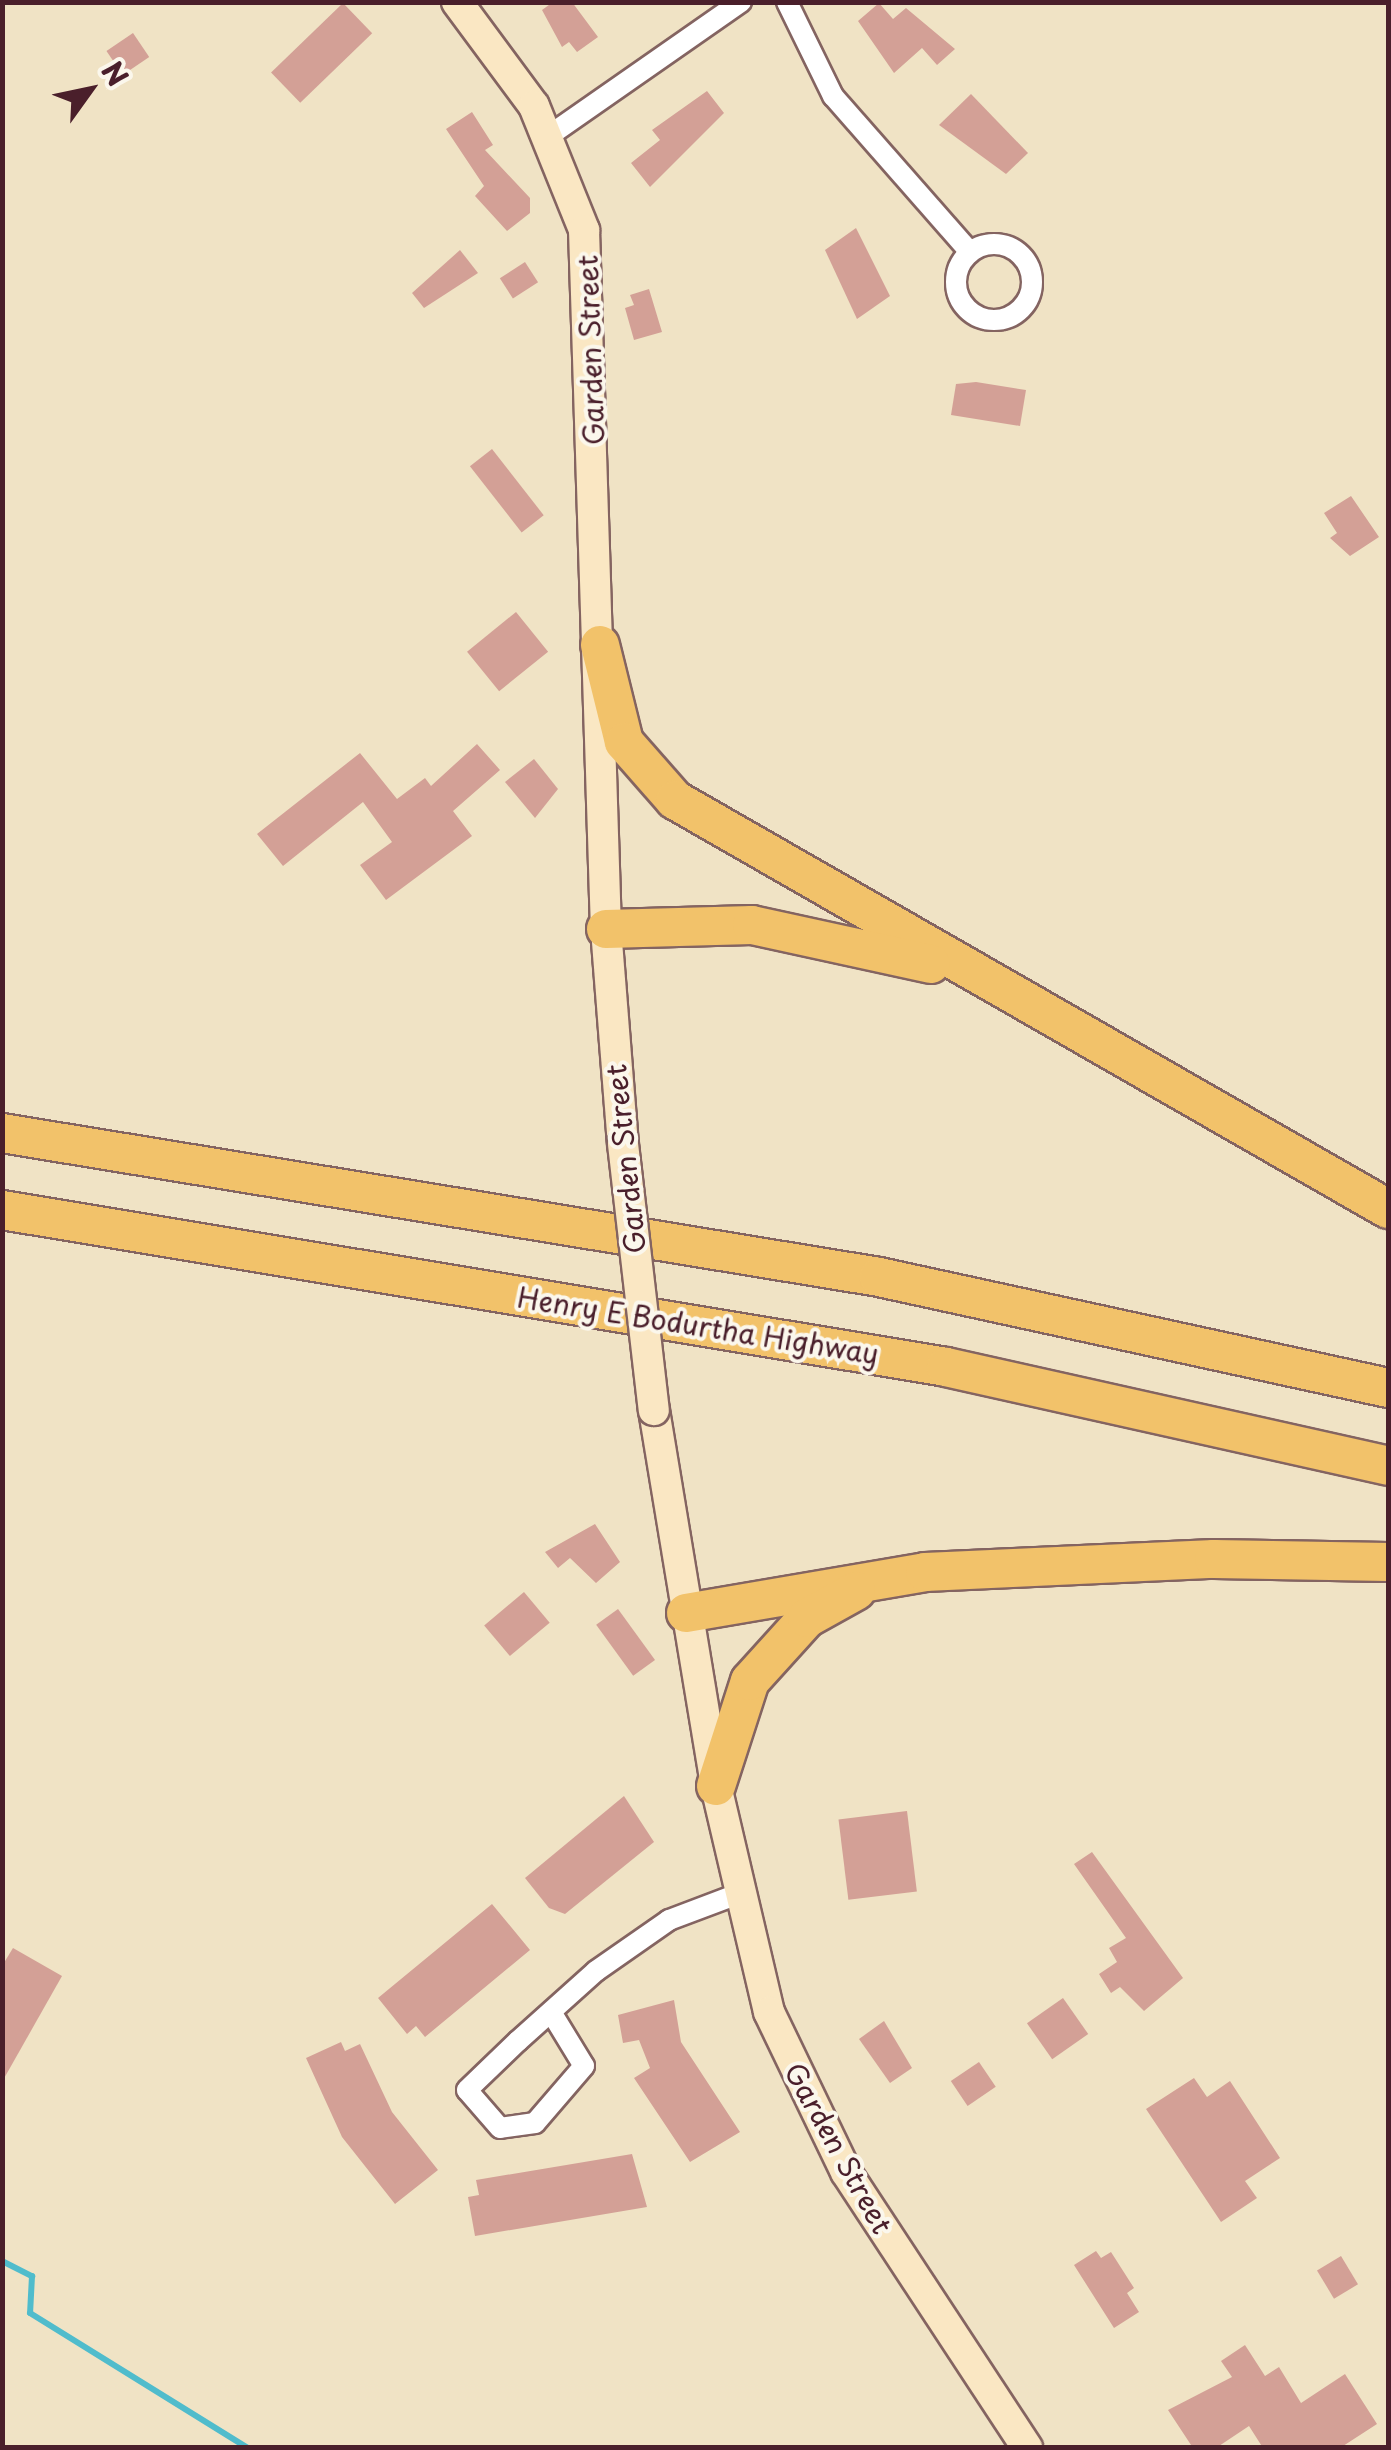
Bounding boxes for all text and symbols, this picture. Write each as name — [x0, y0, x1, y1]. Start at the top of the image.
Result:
north arrow — [40, 40, 140, 140]
text: N — [92, 52, 140, 94]
street label: Garden Street — [570, 254, 610, 446]
street label: Garden Street — [598, 1062, 652, 1256]
street label: Henry E Bodurtha Highway — [514, 1280, 882, 1370]
street label: Garden Street — [778, 2056, 900, 2240]

